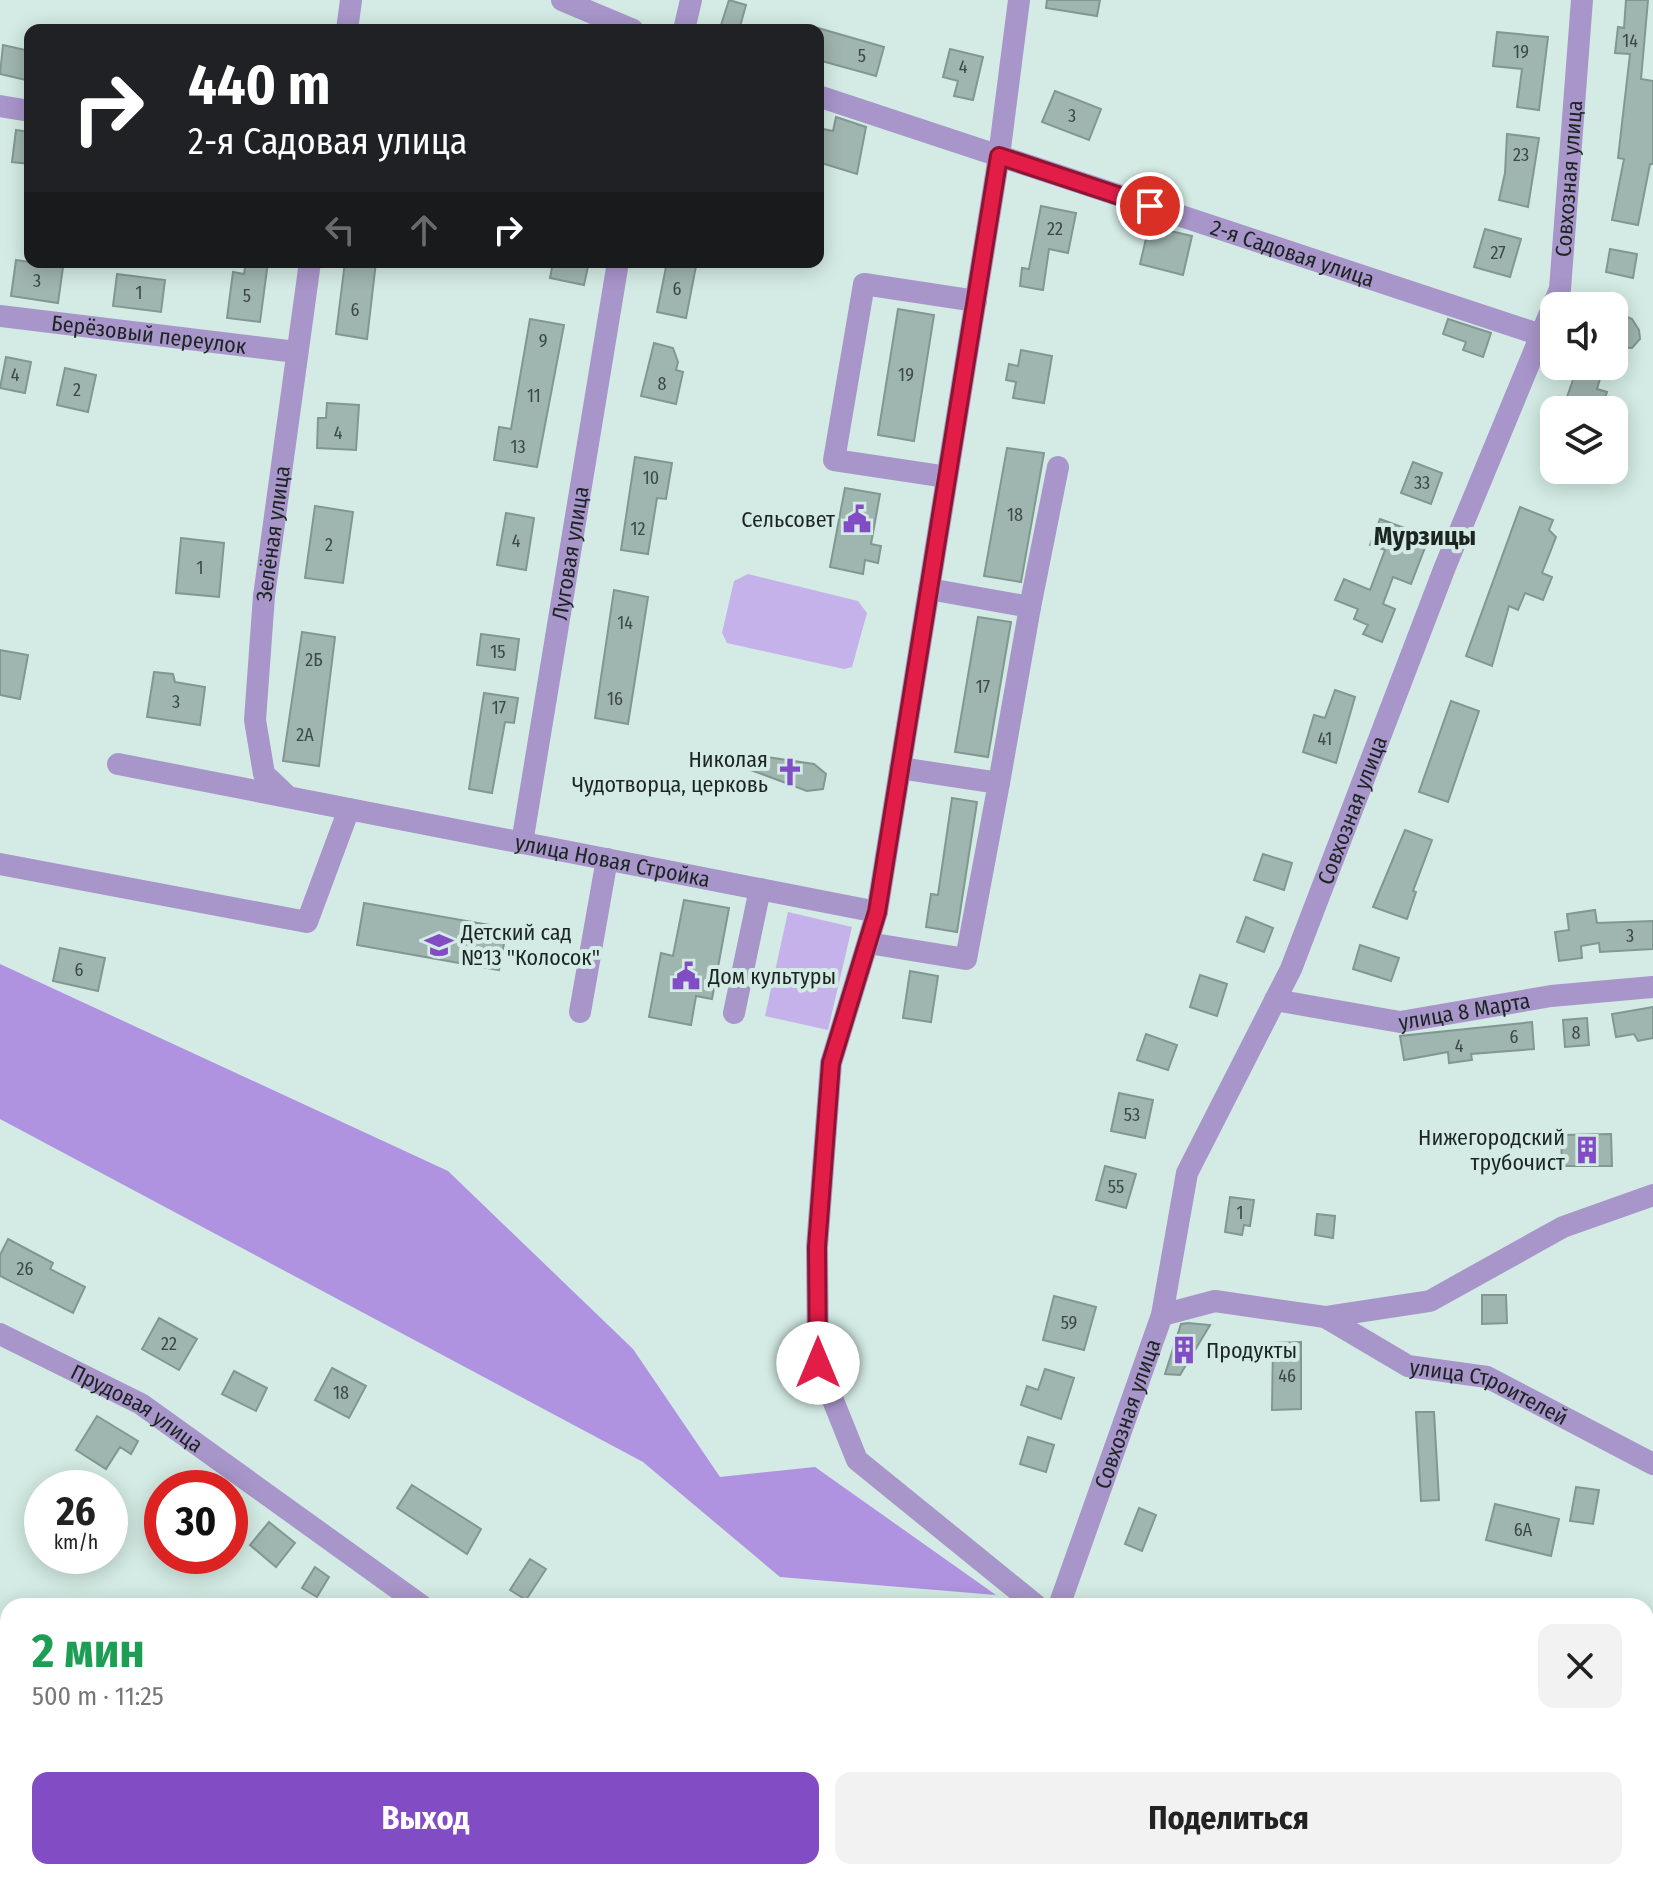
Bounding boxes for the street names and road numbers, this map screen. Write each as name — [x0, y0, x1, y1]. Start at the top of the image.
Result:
street label: Совхозная улица — [1549, 99, 1588, 258]
street label: 2-я Садовая улица — [1207, 214, 1378, 293]
street label: Берёзовый переулок — [50, 309, 249, 360]
street label: Зелёная улица — [251, 464, 296, 602]
street label: Луговая улица — [546, 484, 595, 622]
street label: Совхозная улица — [1312, 732, 1393, 888]
street label: улица Новая Стройка — [513, 829, 712, 893]
street label: улица 8 Марта — [1396, 987, 1532, 1036]
street label: Совхозная улица — [1089, 1335, 1166, 1492]
street label: улица Строителей — [1408, 1353, 1572, 1431]
street label: Прудовая улица — [66, 1358, 208, 1458]

